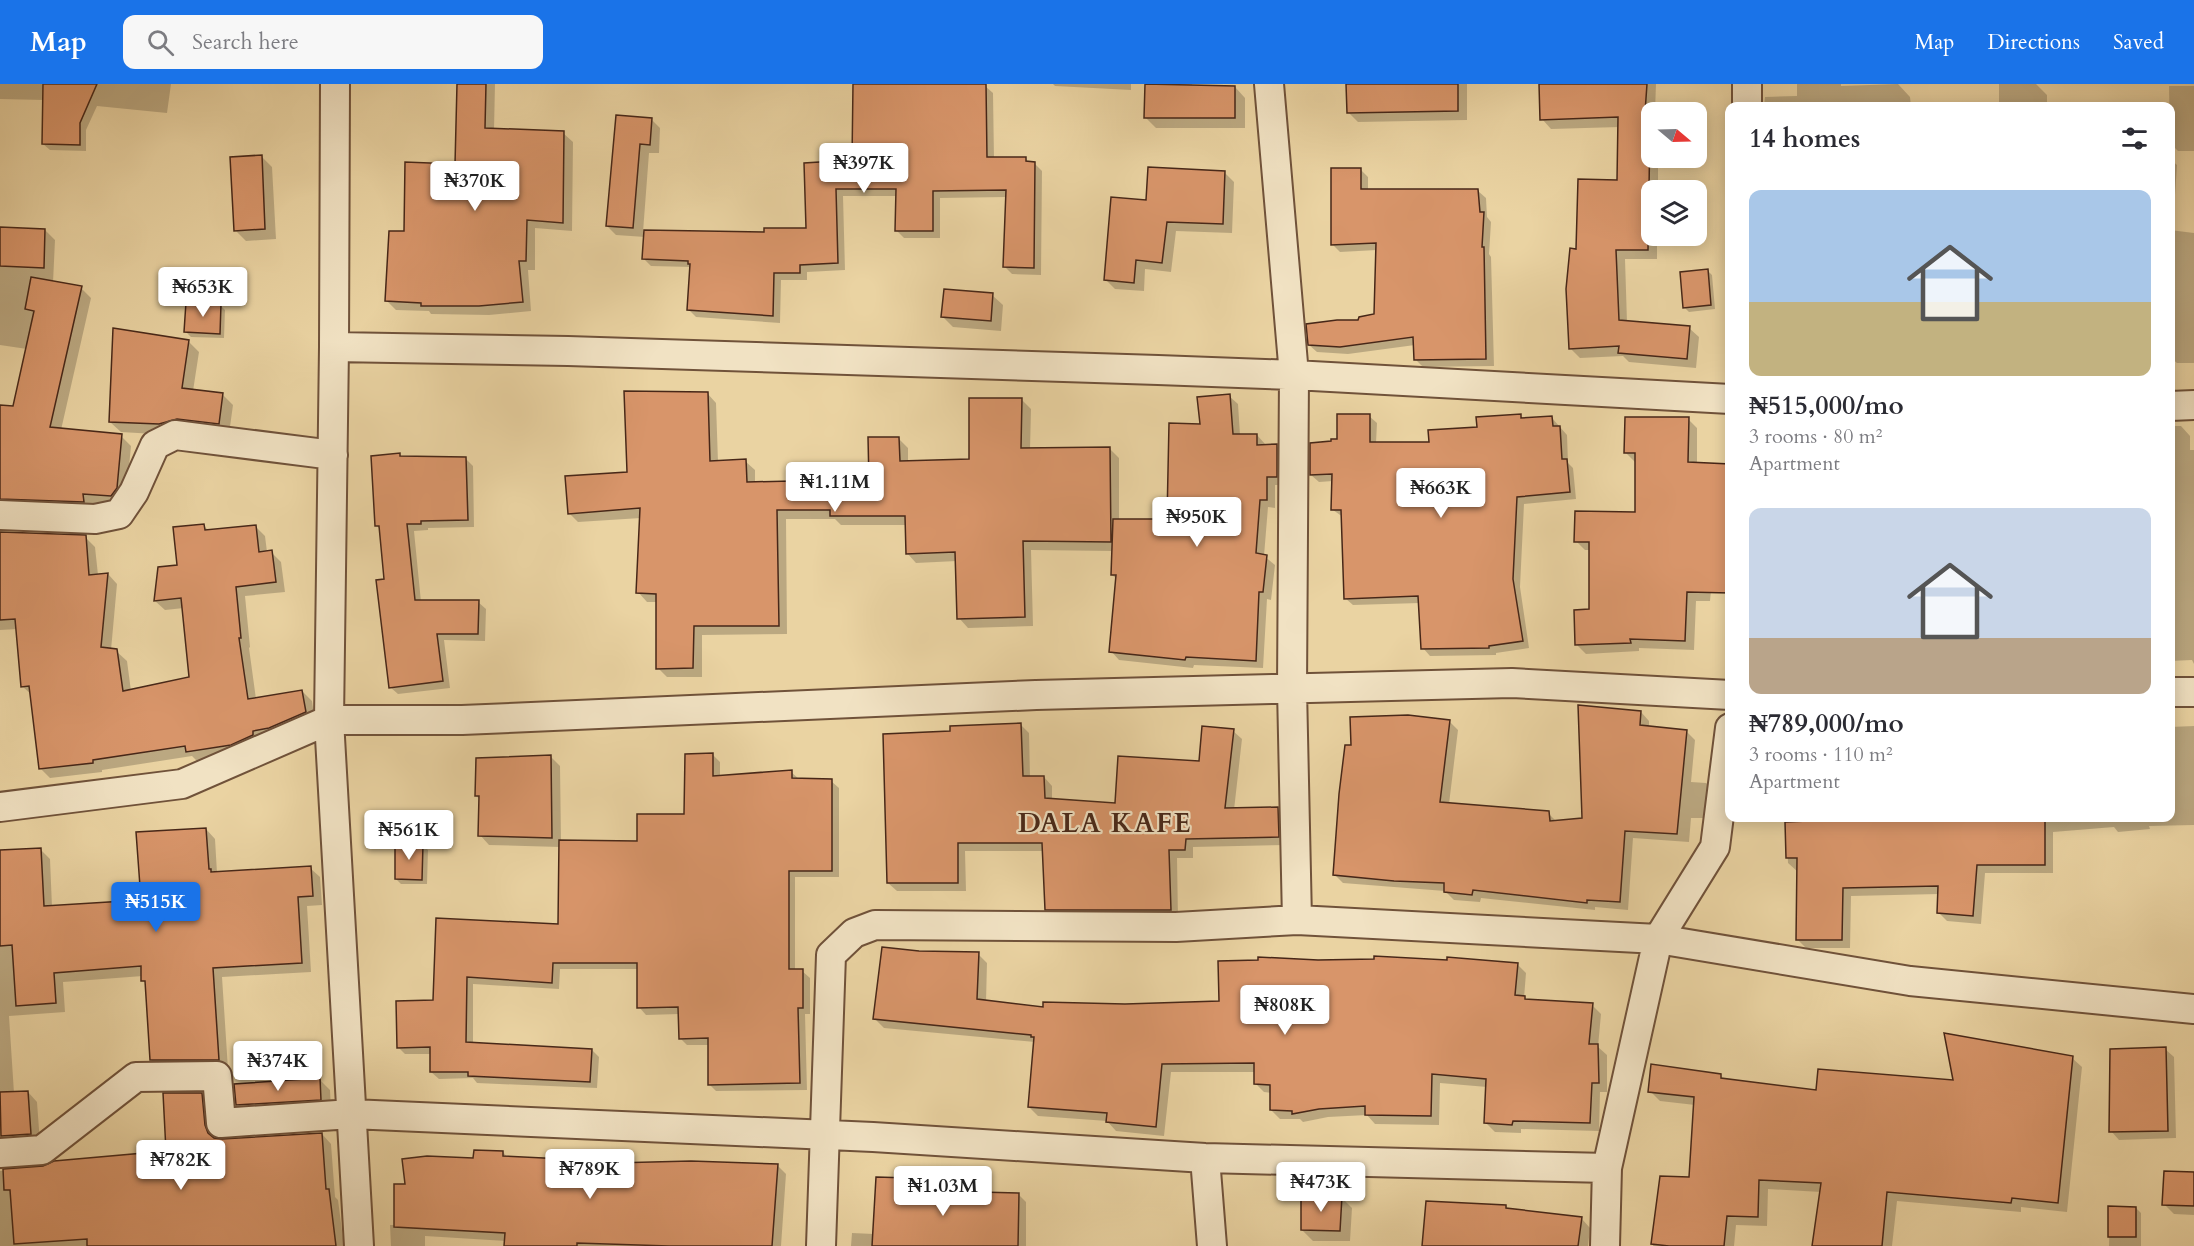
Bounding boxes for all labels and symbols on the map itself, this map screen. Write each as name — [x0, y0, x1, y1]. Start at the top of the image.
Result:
north arrow — [1641, 102, 1707, 168]
pin: ₦397K — [822, 143, 906, 194]
pin: ₦370K — [433, 161, 517, 212]
pin: ₦653K — [161, 267, 245, 318]
pin: ₦1.11M — [786, 462, 884, 513]
pin: ₦663K — [1399, 468, 1483, 519]
pin: ₦950K — [1155, 497, 1239, 548]
district label: DALA KAFE — [1018, 805, 1192, 842]
pin: ₦561K — [367, 810, 451, 861]
pin: ₦515K — [114, 882, 198, 933]
pin: ₦808K — [1243, 985, 1327, 1036]
pin: ₦374K — [236, 1041, 320, 1092]
pin: ₦782K — [139, 1140, 223, 1191]
pin: ₦789K — [548, 1149, 632, 1200]
pin: ₦473K — [1279, 1162, 1363, 1213]
pin: ₦1.03M — [894, 1166, 992, 1217]

